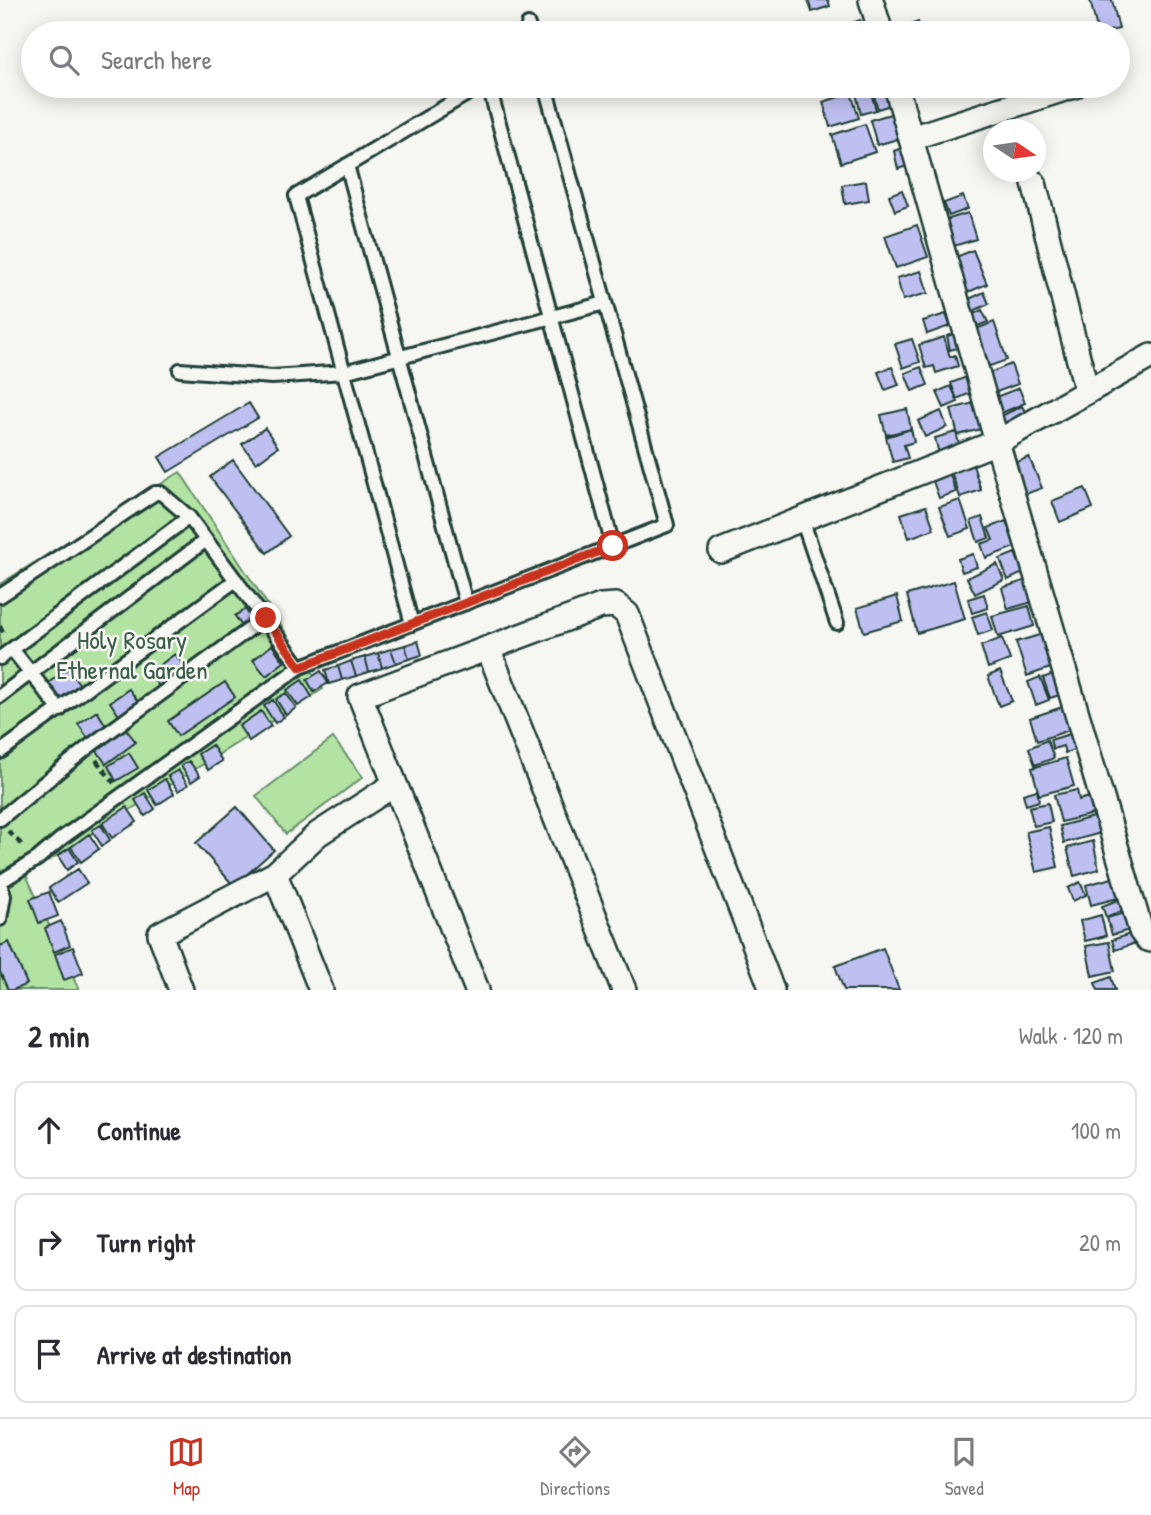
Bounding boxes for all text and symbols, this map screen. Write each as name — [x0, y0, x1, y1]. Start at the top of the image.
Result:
search box — [21, 21, 1130, 98]
icon: search — [45, 41, 83, 79]
text: Search here — [101, 42, 212, 77]
north arrow — [983, 119, 1046, 182]
route start — [597, 530, 628, 561]
route end — [250, 602, 281, 633]
park label: Holy Rosary Ethernal Garden — [56, 622, 208, 687]
text: 2 min — [28, 1016, 90, 1056]
text: Walk · 120 m — [1019, 1020, 1123, 1051]
icon: ahead — [30, 1111, 68, 1149]
text: Continue — [97, 1113, 181, 1148]
text: 100 m — [1071, 1115, 1121, 1146]
icon: right — [30, 1223, 68, 1261]
text: Turn right — [97, 1225, 195, 1260]
text: 20 m — [1079, 1227, 1121, 1258]
icon: arrive — [30, 1335, 68, 1373]
text: Arrive at destination — [97, 1337, 292, 1372]
tab: Map — [167, 1433, 205, 1501]
tab: Directions — [540, 1433, 610, 1501]
tab: Saved — [945, 1433, 984, 1501]

